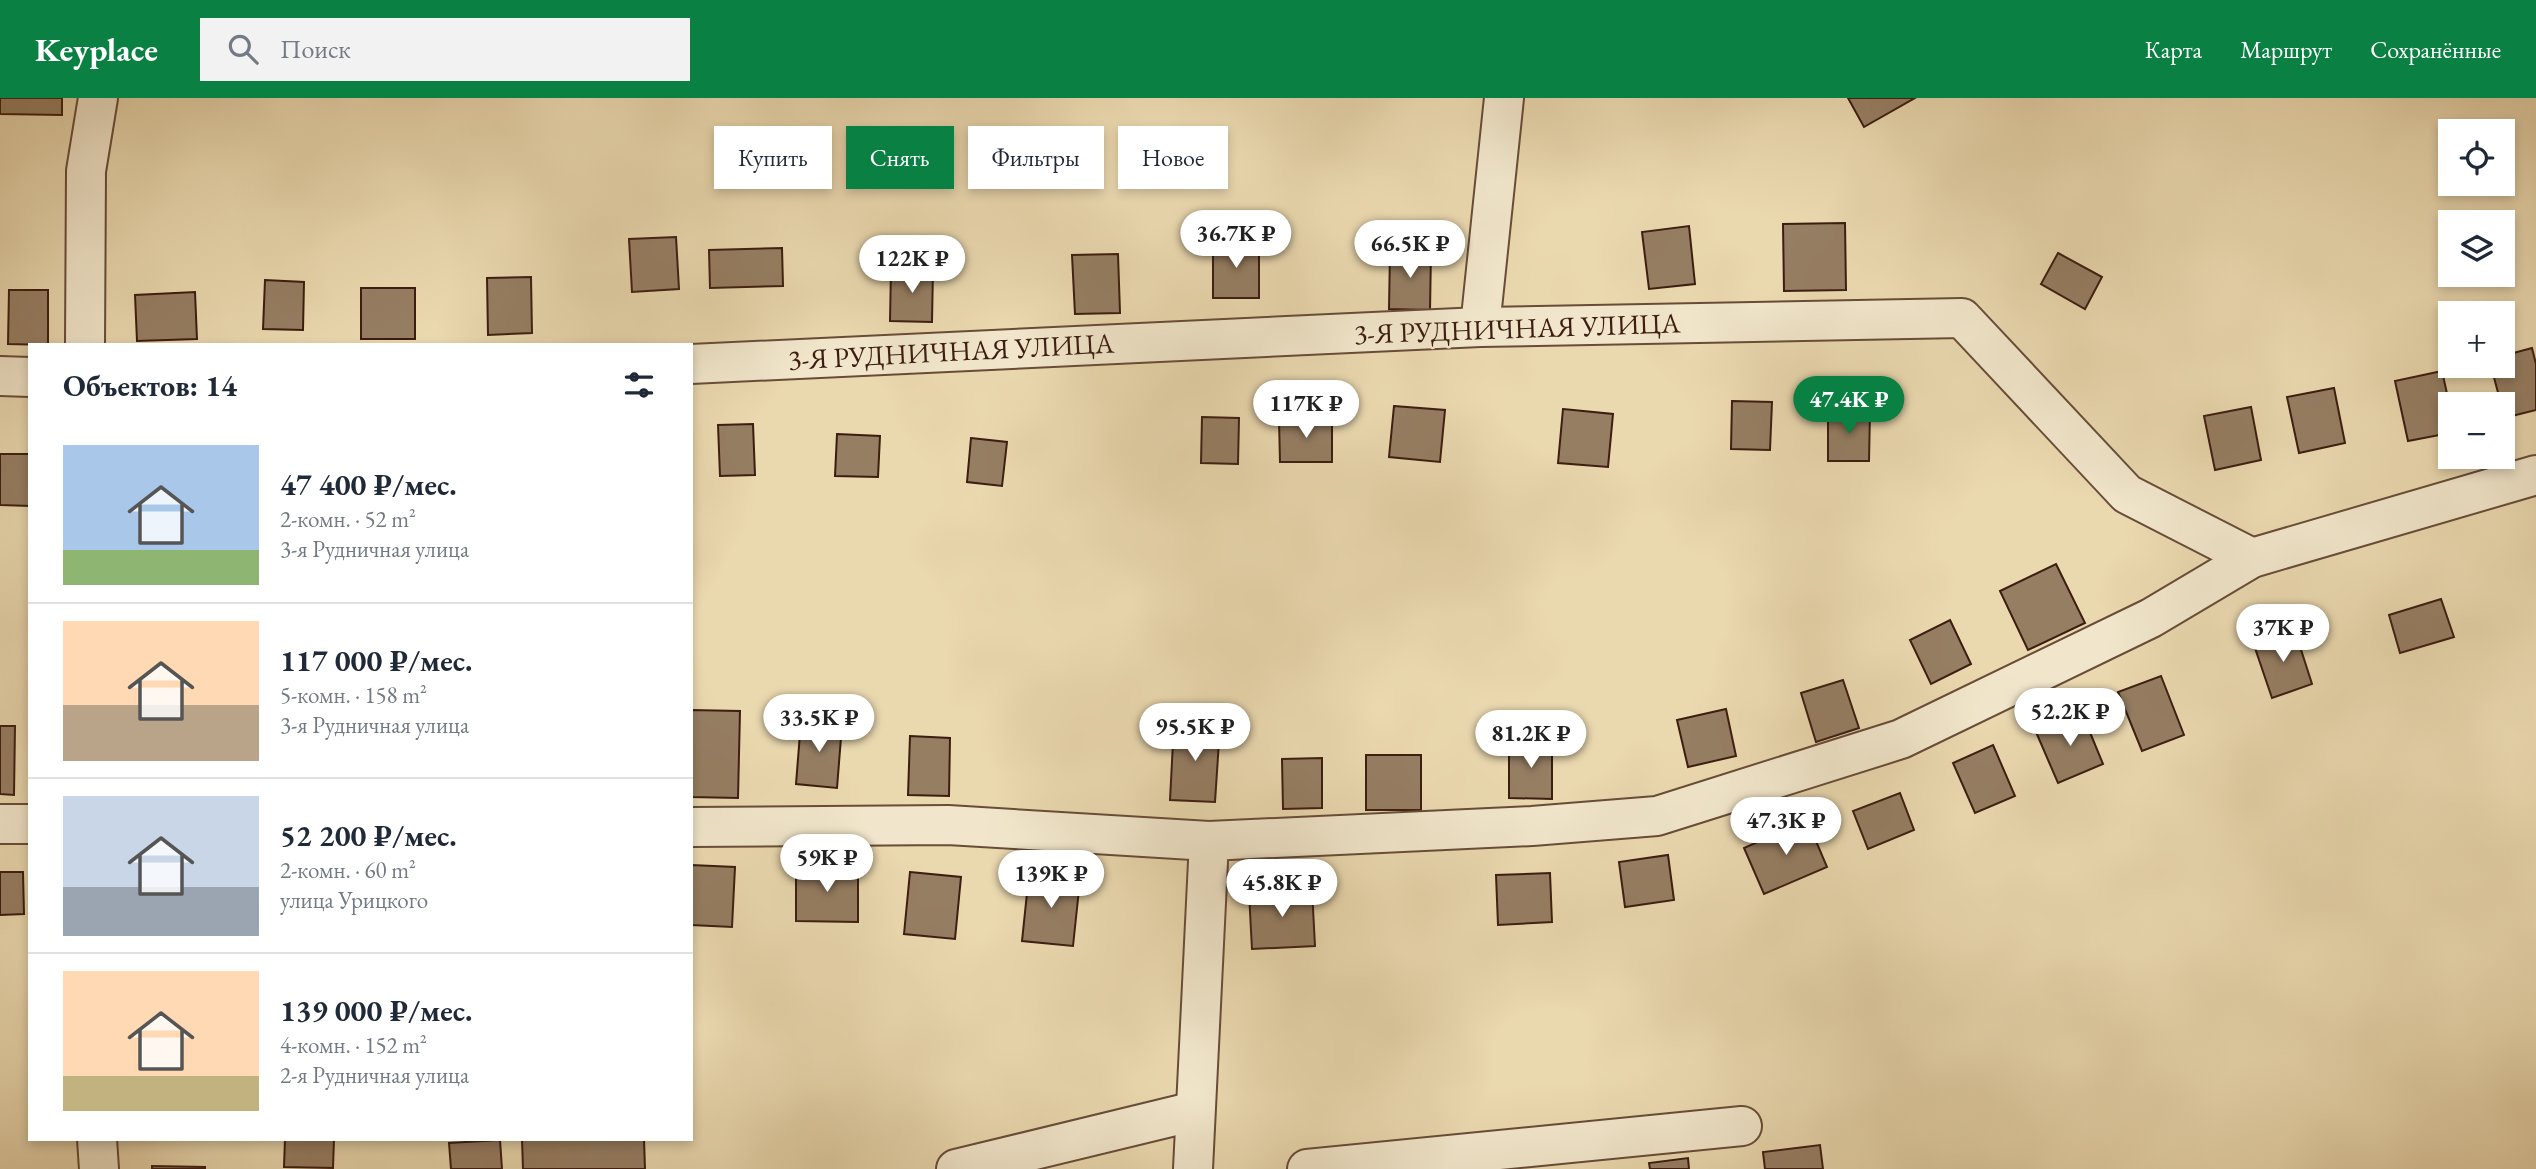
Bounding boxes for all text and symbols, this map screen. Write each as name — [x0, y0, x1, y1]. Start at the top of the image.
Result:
search box — [200, 18, 690, 81]
text: Keyplace — [35, 28, 158, 71]
icon: search — [224, 30, 262, 68]
text: Поиск — [280, 32, 351, 66]
text: Карта — [2145, 34, 2202, 65]
text: Маршрут — [2240, 34, 2332, 65]
text: Сохранённые — [2370, 34, 2501, 65]
map controls — [2438, 119, 2515, 469]
button: locate — [2438, 119, 2515, 196]
chip: Купить — [714, 126, 832, 189]
chip: Снять — [846, 126, 954, 189]
chip: Фильтры — [968, 126, 1104, 189]
chip: Новое — [1118, 126, 1228, 189]
button: layers — [2438, 210, 2515, 287]
pin: 36.7K ₽ — [1171, 211, 1301, 270]
text: 36.7K ₽ — [1196, 218, 1276, 248]
pin: 66.5K ₽ — [1345, 220, 1475, 280]
text: 66.5K ₽ — [1370, 228, 1450, 258]
pin: 122K ₽ — [855, 236, 969, 295]
text: 122K ₽ — [875, 243, 949, 273]
button: + — [2438, 301, 2515, 378]
street label: 3-Я РУДНИЧНАЯ УЛИЦА — [1353, 304, 1681, 352]
street label: 3-Я РУДНИЧНАЯ УЛИЦА — [787, 324, 1116, 378]
text: Объектов: 14 — [63, 366, 237, 405]
icon: filters — [620, 366, 658, 404]
pin: 47.4K ₽ — [1784, 376, 1914, 436]
pin: 117K ₽ — [1249, 380, 1363, 440]
text: 47.4K ₽ — [1809, 384, 1889, 414]
text: 117K ₽ — [1269, 388, 1343, 418]
button: − — [2438, 392, 2515, 469]
text: 47 400 ₽/мес. — [280, 465, 457, 504]
icon: home — [119, 473, 203, 557]
text: 2-комн. · 52 m² — [280, 504, 416, 534]
text: 3-я Рудничная улица — [280, 534, 469, 564]
pin: 37K ₽ — [2234, 604, 2332, 664]
text: 37K ₽ — [2252, 612, 2314, 642]
text: 117 000 ₽/мес. — [280, 641, 473, 680]
icon: home — [119, 649, 203, 733]
text: 5-комн. · 158 m² — [280, 680, 427, 710]
pin: 52.2K ₽ — [2005, 688, 2135, 748]
pin: 33.5K ₽ — [754, 694, 884, 754]
text: 52.2K ₽ — [2030, 696, 2110, 726]
text: 33.5K ₽ — [779, 702, 859, 732]
pin: 95.5K ₽ — [1130, 704, 1260, 763]
text: 3-я Рудничная улица — [280, 710, 469, 740]
pin: 81.2K ₽ — [1466, 710, 1596, 770]
text: 95.5K ₽ — [1155, 711, 1235, 741]
text: 81.2K ₽ — [1491, 718, 1571, 748]
pin: 47.3K ₽ — [1721, 798, 1851, 857]
text: 47.3K ₽ — [1746, 805, 1826, 835]
text: 52 200 ₽/мес. — [280, 816, 457, 855]
icon: home — [119, 824, 203, 908]
pin: 59K ₽ — [778, 834, 876, 894]
text: 59K ₽ — [796, 842, 858, 872]
pin: 139K ₽ — [994, 850, 1108, 910]
text: 2-комн. · 60 m² — [280, 855, 416, 885]
text: 139K ₽ — [1014, 858, 1088, 888]
pin: 45.8K ₽ — [1217, 860, 1347, 919]
text: 45.8K ₽ — [1242, 867, 1322, 897]
text: улица Урицкого — [280, 885, 428, 915]
text: 139 000 ₽/мес. — [280, 991, 473, 1030]
icon: home — [119, 999, 203, 1083]
text: 4-комн. · 152 m² — [280, 1030, 427, 1060]
text: 2-я Рудничная улица — [280, 1060, 469, 1090]

